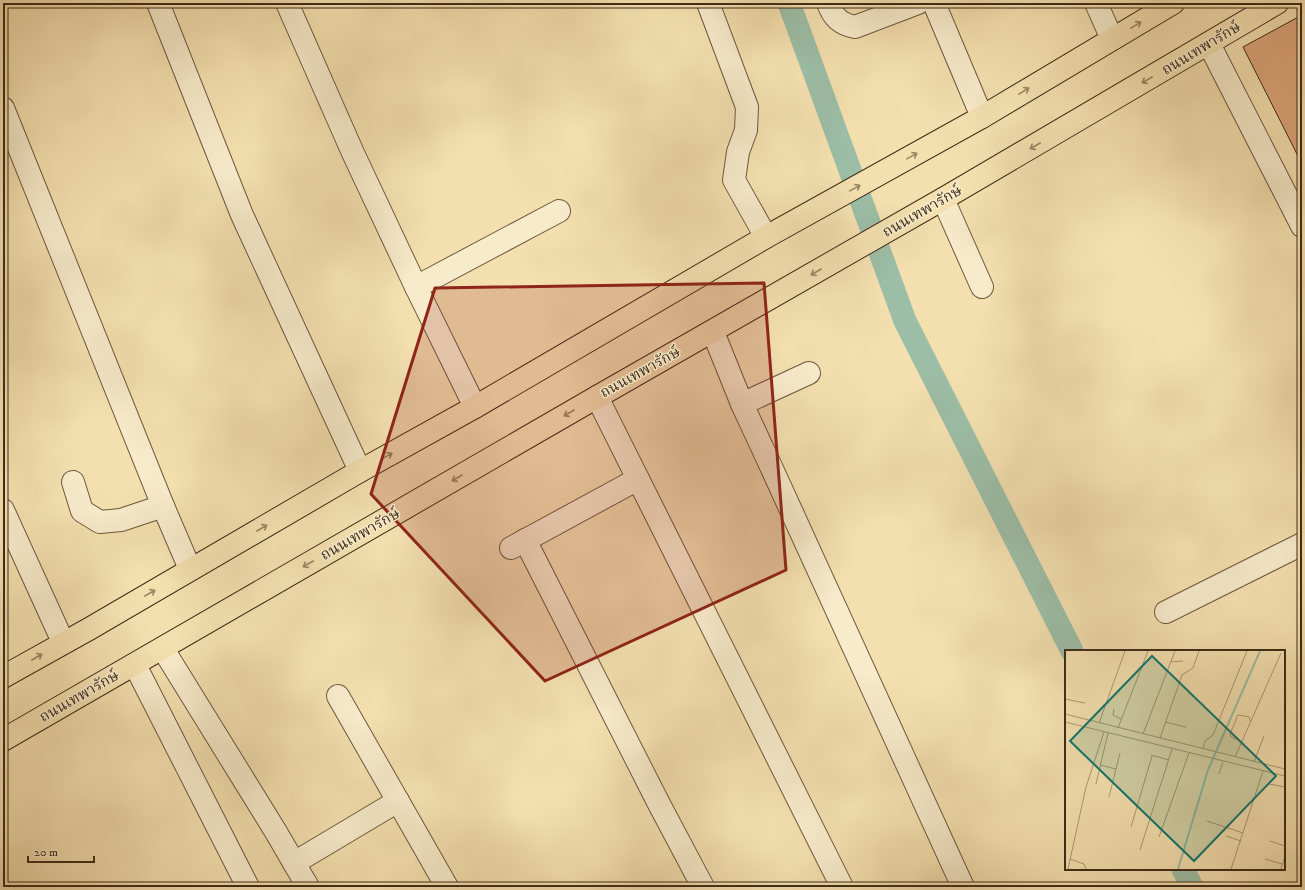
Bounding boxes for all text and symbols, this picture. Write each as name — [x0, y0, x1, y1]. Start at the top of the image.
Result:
street label: ถนนเทพารักษ์ — [1158, 16, 1245, 79]
one-way arrow — [1130, 20, 1142, 28]
one-way arrow — [1141, 77, 1153, 85]
one-way arrow — [1018, 87, 1030, 95]
one-way arrow — [1029, 142, 1041, 150]
one-way arrow — [905, 151, 917, 159]
street label: ถนนเทพารักษ์ — [878, 180, 966, 242]
one-way arrow — [848, 183, 860, 191]
one-way arrow — [810, 269, 822, 277]
street label: ถนนเทพารักษ์ — [596, 341, 684, 402]
one-way arrow — [563, 409, 575, 417]
one-way arrow — [381, 451, 393, 459]
one-way arrow — [451, 475, 463, 483]
street label: ถนนเทพารักษ์ — [316, 503, 404, 565]
one-way arrow — [256, 523, 268, 531]
one-way arrow — [302, 561, 314, 569]
one-way arrow — [144, 589, 156, 597]
inset map — [1065, 650, 1285, 870]
one-way arrow — [31, 653, 43, 661]
street label: ถนนเทพารักษ์ — [35, 665, 123, 727]
scale bar — [28, 838, 94, 864]
text: 20 m — [34, 845, 58, 860]

